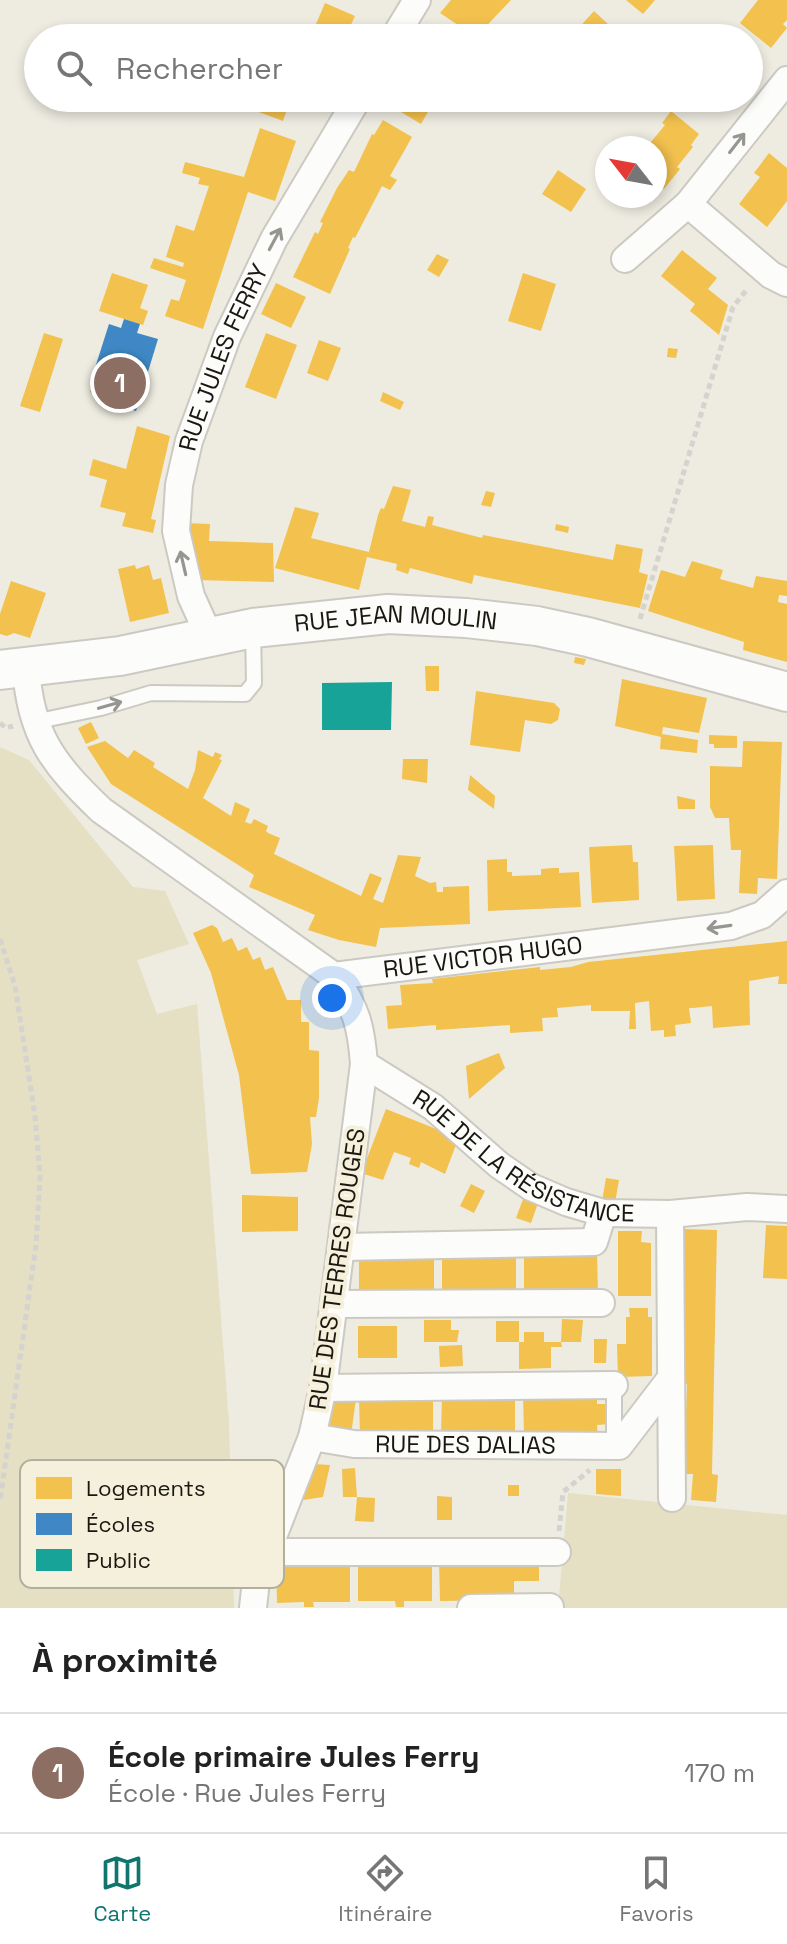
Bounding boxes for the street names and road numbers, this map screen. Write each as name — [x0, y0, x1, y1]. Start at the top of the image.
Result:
street label: RUE JULES FERRY — [171, 258, 275, 454]
street label: RUE JEAN MOULIN — [293, 598, 499, 639]
street label: RUE VICTOR HUGO — [381, 929, 584, 985]
street label: RUE DE LA RÉSISTANCE — [407, 1082, 635, 1228]
street label: RUE DES TERRES ROUGES — [301, 1126, 372, 1412]
street label: RUE DES DALIAS — [375, 1428, 556, 1461]

